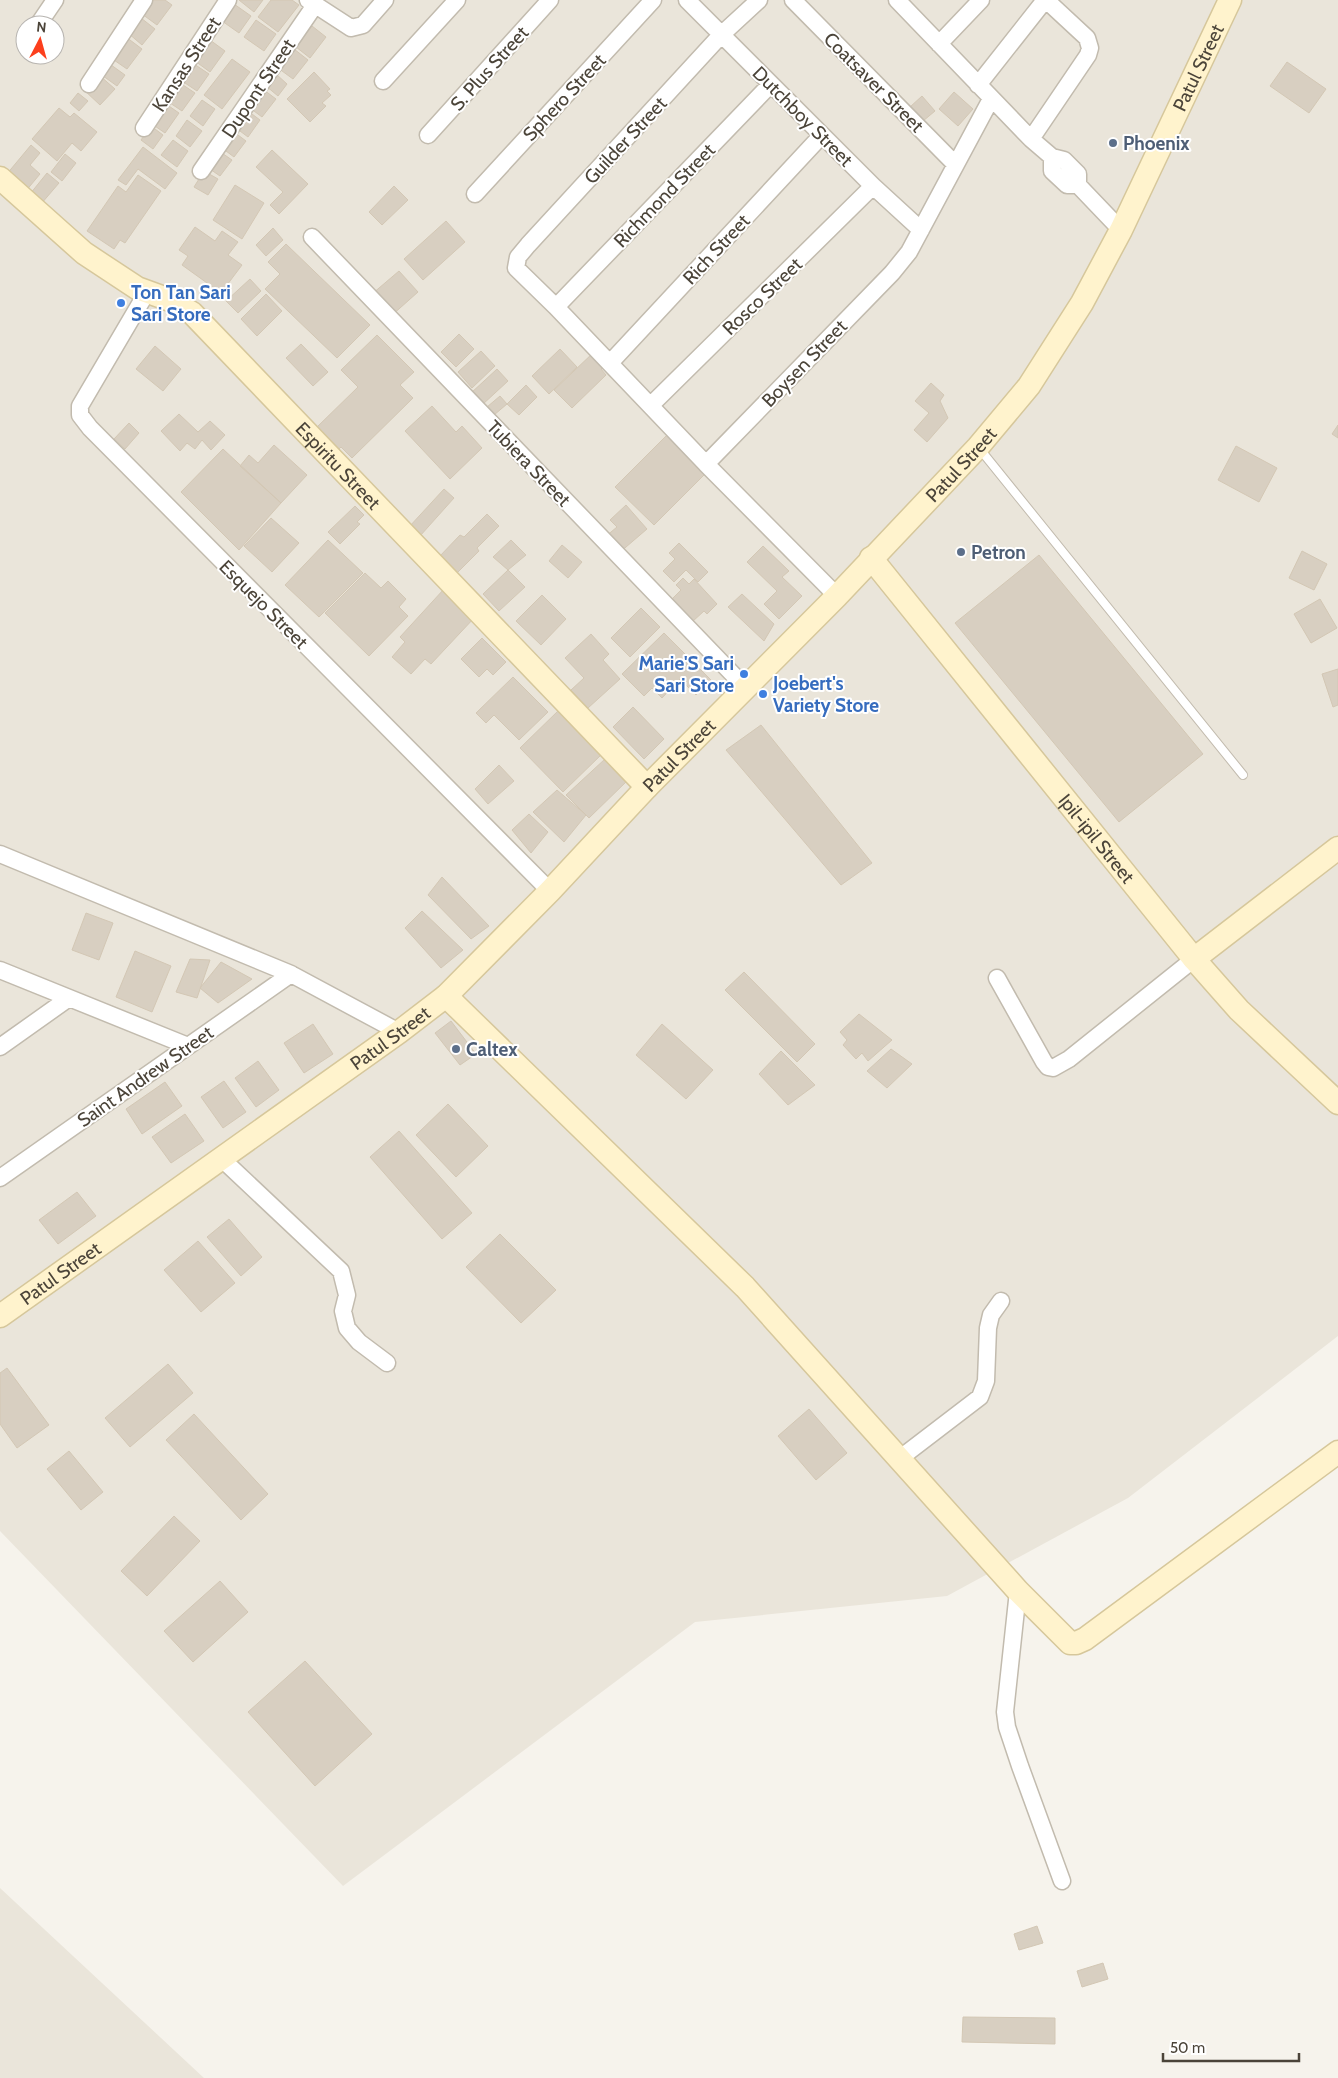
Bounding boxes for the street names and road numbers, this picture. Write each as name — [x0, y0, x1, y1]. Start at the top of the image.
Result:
street label: Kansas Street — [147, 12, 226, 116]
street label: Patul Street — [1168, 20, 1229, 115]
street label: S. Plus Street — [446, 21, 534, 115]
street label: Coatsaver Street — [819, 28, 929, 138]
street label: Dupont Street — [217, 34, 300, 142]
street label: Sphero Street — [518, 49, 611, 146]
street label: Dutchboy Street — [748, 61, 858, 172]
street label: Guilder Street — [579, 92, 672, 189]
street label: Richmond Street — [609, 138, 720, 252]
street label: Rich Street — [678, 209, 755, 289]
street label: Rosco Street — [718, 252, 807, 340]
street label: Boysen Street — [757, 314, 852, 412]
street label: Tubiera Street — [482, 415, 576, 512]
street label: Espiritu Street — [291, 417, 386, 515]
street label: Patul Street — [921, 422, 1002, 507]
street label: Esquejo Street — [214, 555, 313, 654]
street label: Patul Street — [638, 714, 721, 797]
street label: Ipil-ipil Street — [1054, 789, 1140, 888]
street label: Patul Street — [346, 1001, 435, 1075]
street label: Saint Andrew Street — [73, 1021, 218, 1132]
street label: Patul Street — [16, 1237, 106, 1310]

